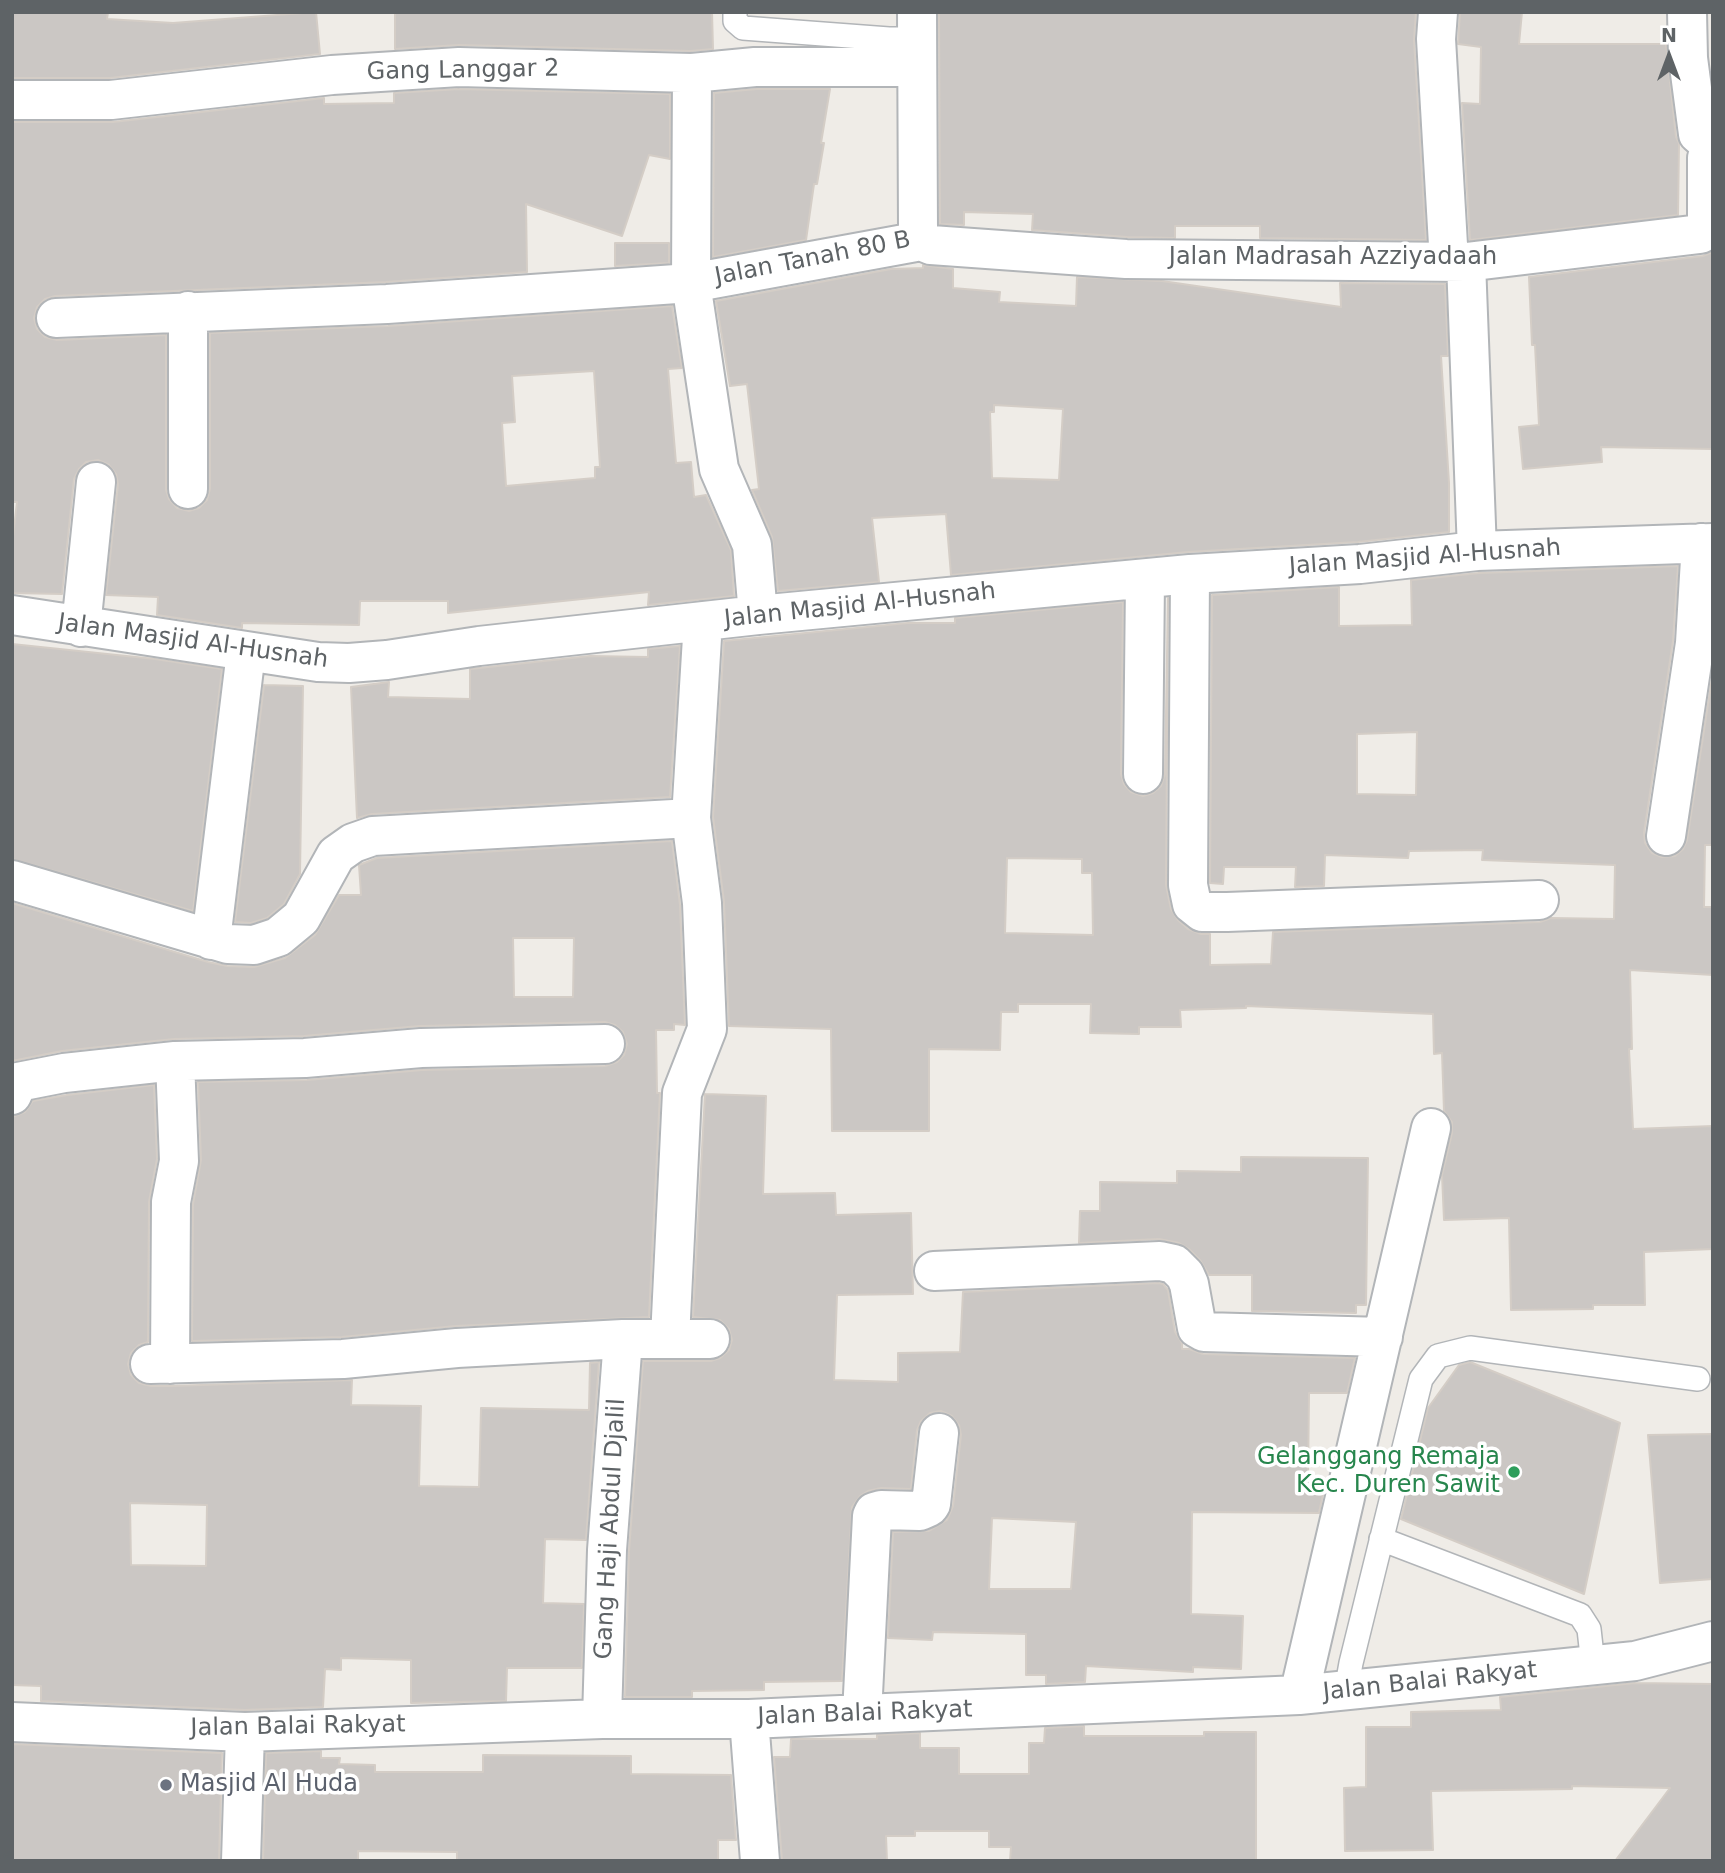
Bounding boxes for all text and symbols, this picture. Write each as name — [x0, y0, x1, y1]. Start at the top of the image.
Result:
north arrow — [1634, 21, 1704, 91]
text: N — [1661, 24, 1677, 46]
street label: Gang Langgar 2 — [366, 55, 560, 87]
street label: Jalan Tanah 80 B — [713, 226, 913, 292]
street label: Jalan Madrasah Azziyadaah — [1169, 244, 1497, 272]
street label: Jalan Masjid Al-Husnah — [1288, 534, 1562, 582]
street label: Jalan Masjid Al-Husnah — [723, 577, 997, 635]
street label: Jalan Masjid Al-Husnah — [56, 609, 330, 675]
street label: Gang Haji Abdul Djalil — [590, 1398, 632, 1660]
place label: Gelanggang Remaja Kec. Duren Sawit — [1257, 1444, 1500, 1500]
marker: Gelanggang Remaja Kec. Duren Sawit — [1506, 1464, 1522, 1480]
street label: Jalan Balai Rakyat — [1322, 1656, 1538, 1708]
street label: Jalan Balai Rakyat — [757, 1696, 973, 1732]
street label: Jalan Balai Rakyat — [190, 1711, 406, 1743]
place label: Masjid Al Huda — [180, 1771, 358, 1799]
marker: Masjid Al Huda — [158, 1777, 174, 1793]

